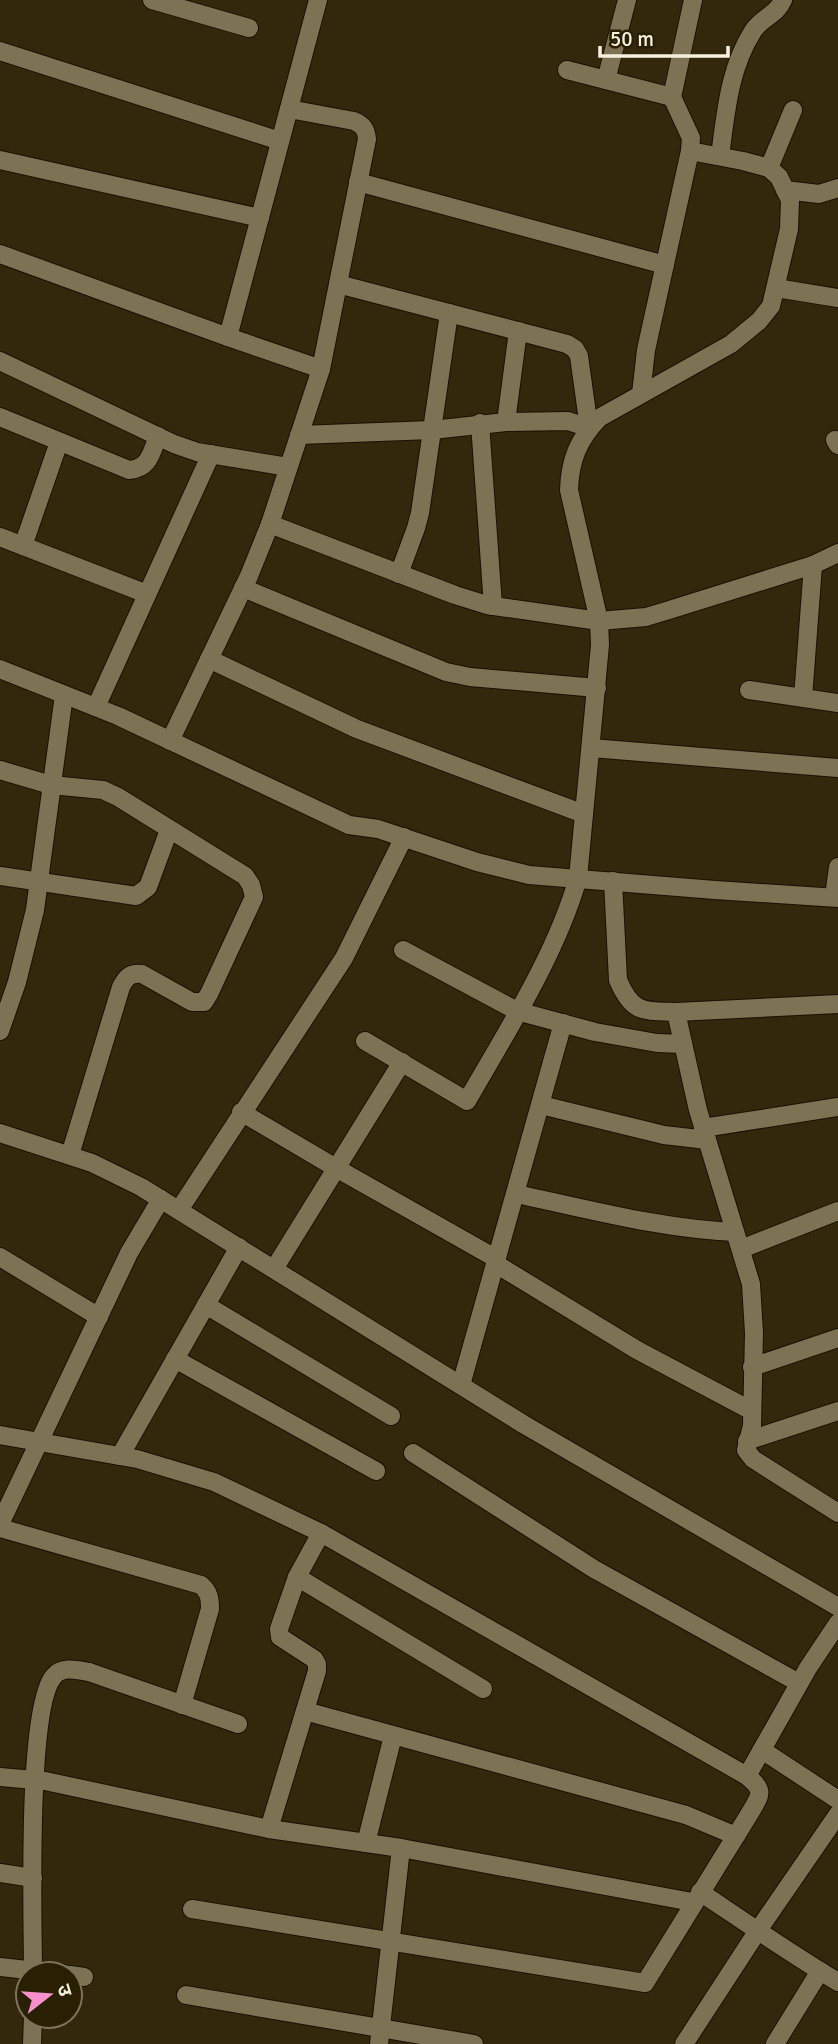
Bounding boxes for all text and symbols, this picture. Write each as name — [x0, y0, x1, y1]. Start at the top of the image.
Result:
scale bar — [600, 14, 728, 58]
text: 50 m — [610, 26, 654, 52]
north arrow — [14, 1960, 84, 2030]
text: उ — [51, 1981, 78, 2000]

